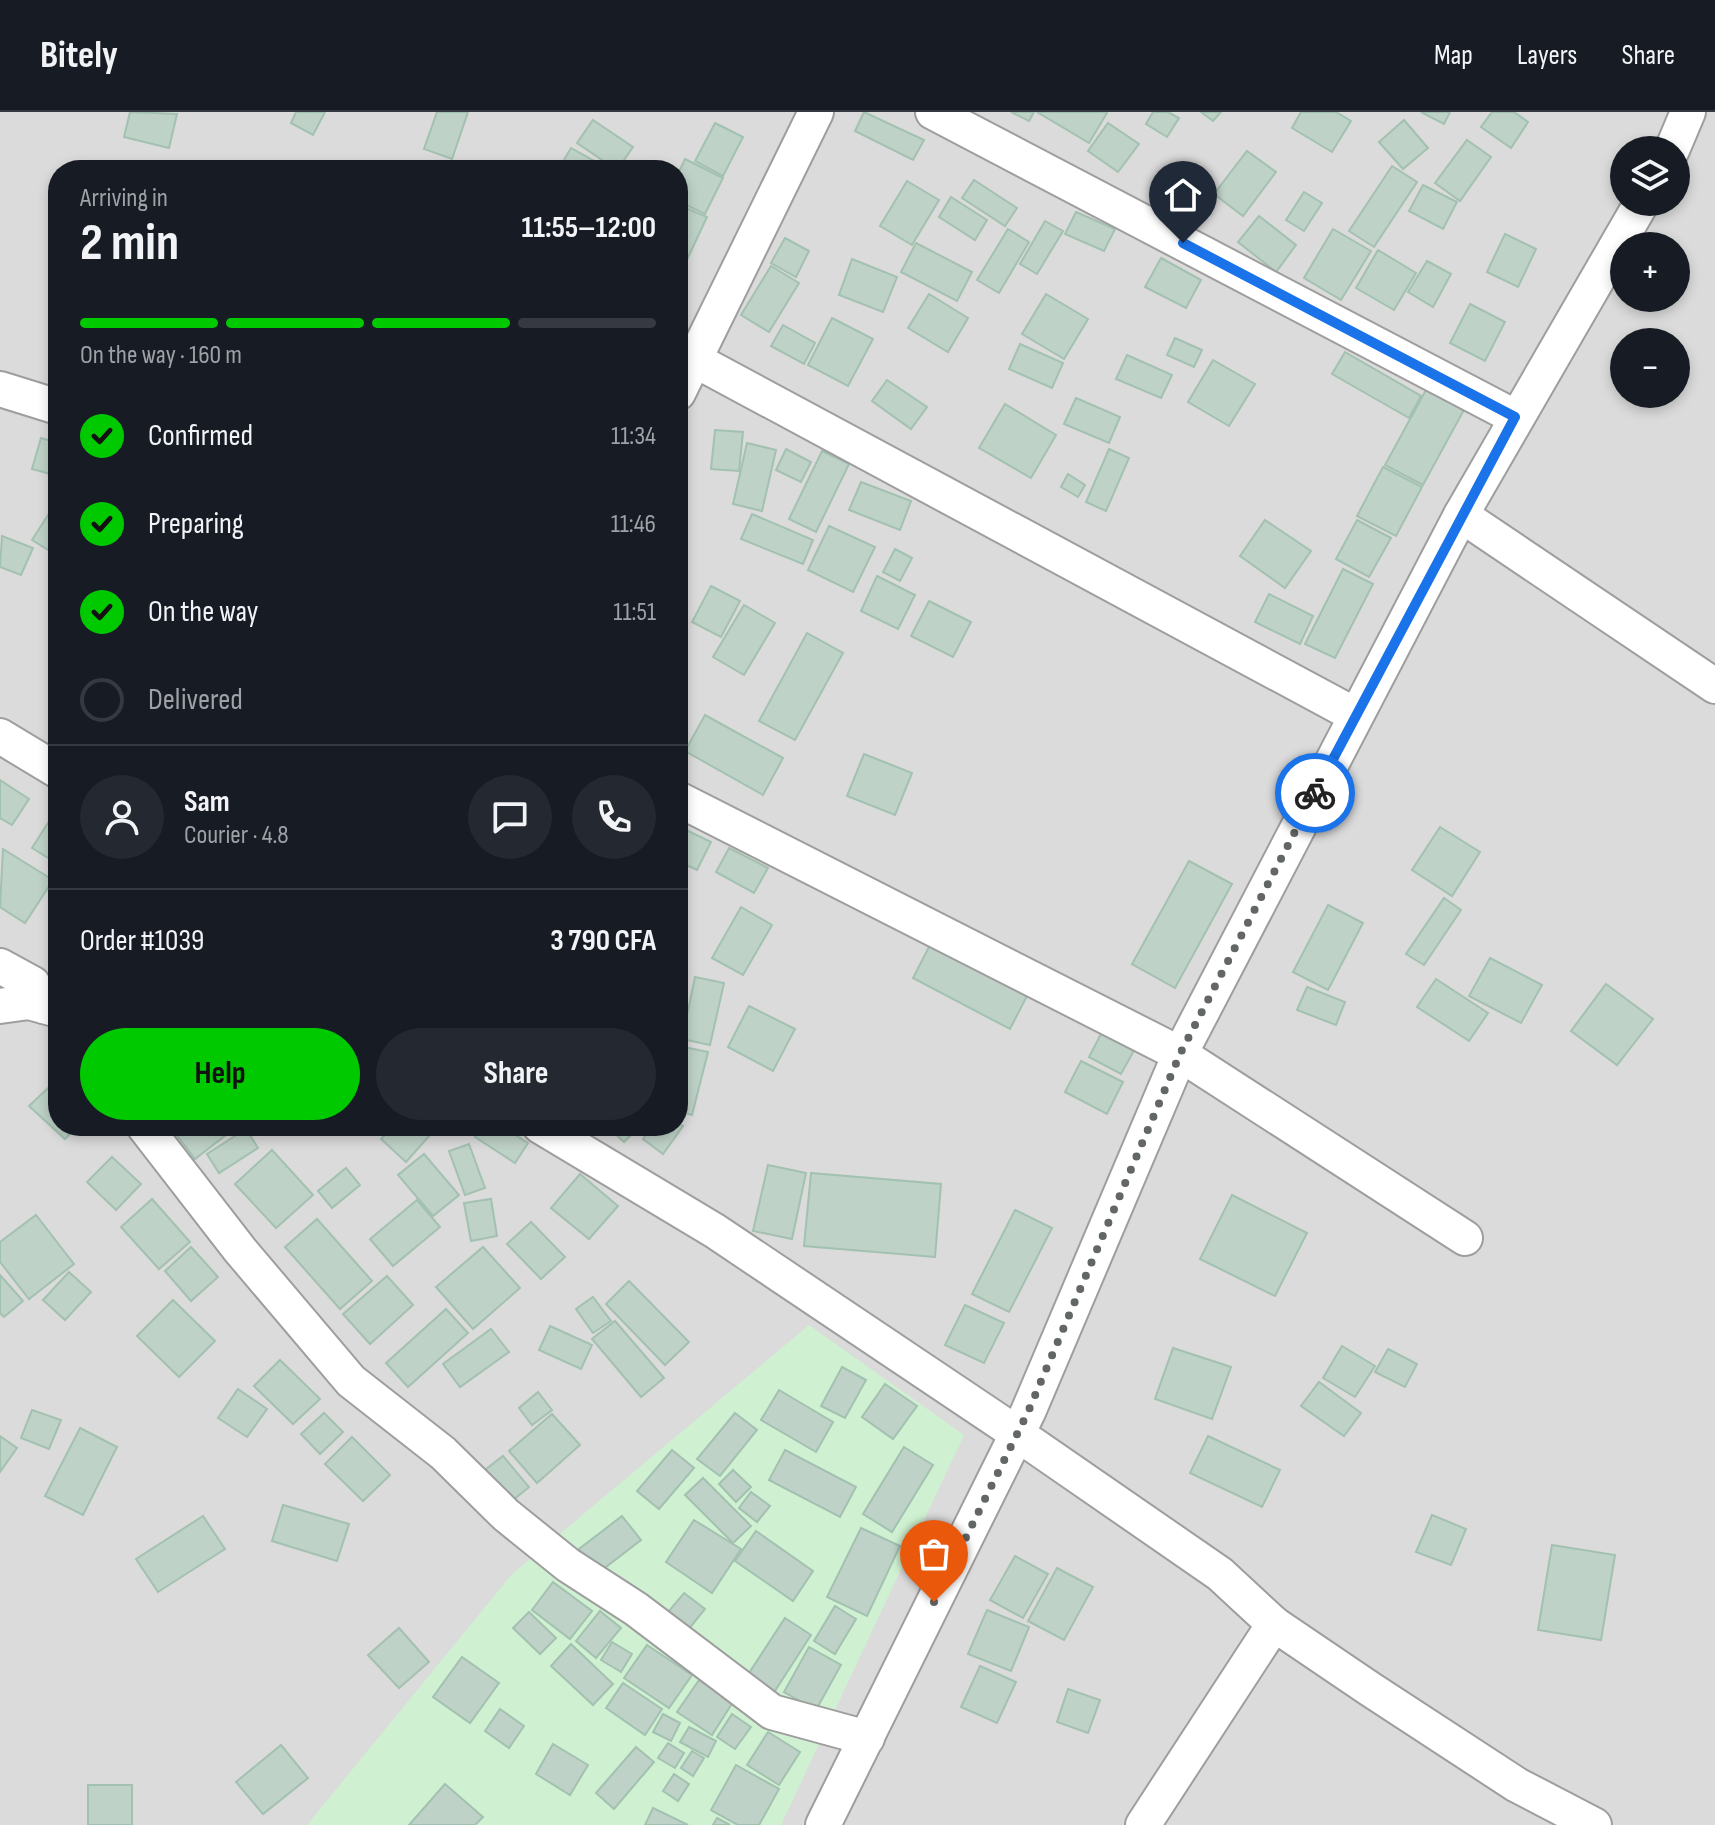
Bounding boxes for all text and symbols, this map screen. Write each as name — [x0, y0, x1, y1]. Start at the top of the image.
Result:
text: Bitely — [40, 33, 118, 78]
text: Map — [1434, 39, 1473, 72]
text: Layers — [1517, 39, 1577, 72]
text: Share — [1621, 39, 1675, 72]
map controls — [1610, 136, 1690, 408]
button: layers — [1610, 136, 1690, 216]
pin — [1149, 161, 1217, 243]
icon: home — [1161, 173, 1205, 217]
text: Arriving in — [80, 183, 168, 214]
text: 11:55–12:00 — [522, 210, 656, 246]
text: 2 min — [80, 212, 179, 275]
button: + — [1610, 232, 1690, 312]
button: − — [1610, 328, 1690, 408]
text: On the way · 160 m — [80, 340, 242, 371]
icon: check — [80, 414, 124, 458]
text: Confirmed — [148, 418, 253, 454]
text: 11:34 — [611, 421, 656, 452]
icon: check — [80, 502, 124, 546]
text: Preparing — [148, 506, 244, 542]
text: 11:46 — [611, 509, 656, 540]
icon: check — [80, 590, 124, 634]
text: On the way — [148, 594, 258, 630]
text: 11:51 — [613, 597, 656, 628]
text: Delivered — [148, 682, 243, 718]
courier — [1275, 753, 1355, 833]
icon: bike — [1293, 771, 1337, 815]
button: person — [80, 775, 164, 859]
button: chat — [468, 775, 552, 859]
button: phone — [572, 775, 656, 859]
text: Sam — [184, 784, 230, 820]
text: Courier · 4.8 — [184, 820, 289, 851]
text: Order #1039 — [80, 923, 204, 959]
text: 3 790 CFA — [550, 923, 656, 959]
button: Help — [80, 1028, 360, 1120]
button: Share — [376, 1028, 656, 1120]
pin — [900, 1520, 968, 1602]
icon: bag — [912, 1532, 956, 1576]

